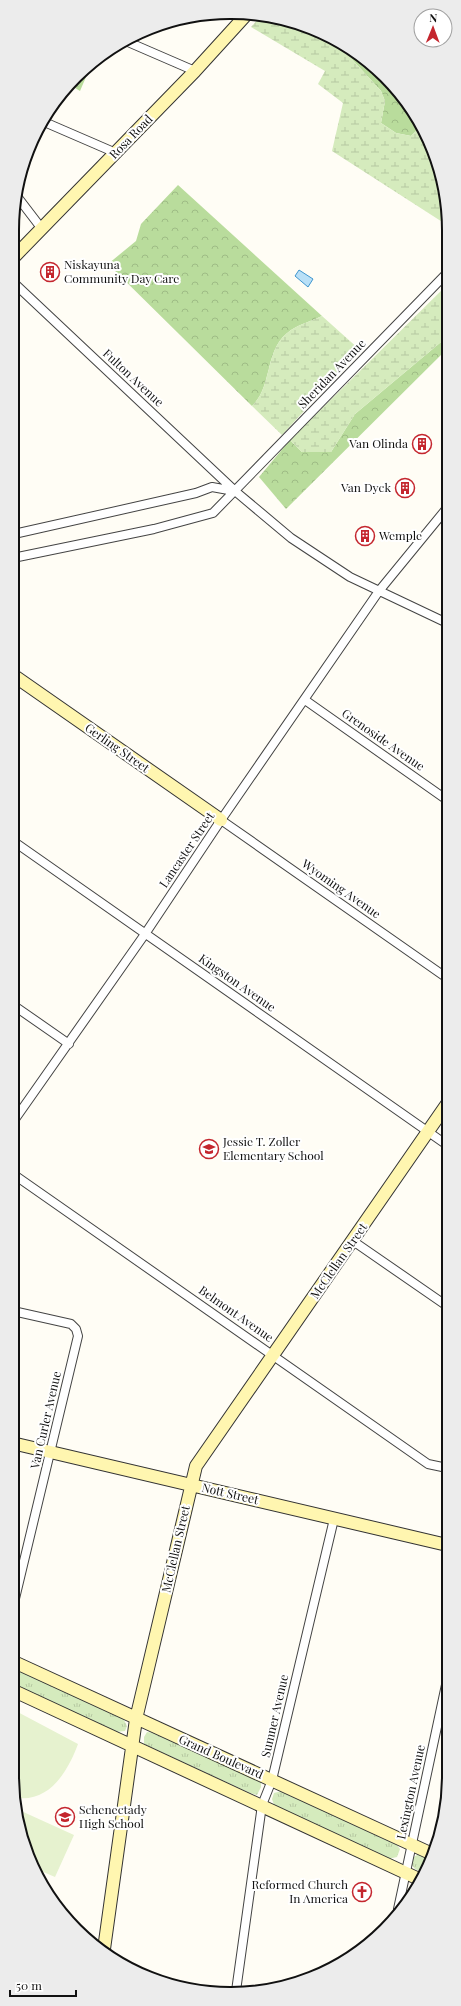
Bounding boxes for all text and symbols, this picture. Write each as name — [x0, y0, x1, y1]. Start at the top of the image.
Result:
north arrow — [413, 8, 453, 48]
text: N — [429, 10, 437, 25]
street label: Rosa Road — [105, 111, 155, 162]
place label: Niskayuna Community Day Care — [64, 256, 179, 286]
building icon: Niskayuna Community Day Care — [39, 261, 61, 283]
street label: Sheridan Avenue — [294, 335, 369, 412]
street label: Fulton Avenue — [100, 345, 167, 410]
building icon: Van Olinda — [411, 433, 433, 455]
place label: Van Olinda — [348, 435, 408, 451]
building icon: Van Dyck — [394, 477, 416, 499]
place label: Van Dyck — [340, 479, 391, 495]
building icon: Wemple — [354, 525, 376, 547]
place label: Wemple — [378, 527, 422, 543]
street label: Grenoside Avenue — [339, 705, 428, 774]
street label: Gerling Street — [82, 719, 154, 776]
street label: Lancaster Street — [155, 808, 218, 890]
street label: Wyoming Avenue — [298, 854, 384, 921]
street label: Kingston Avenue — [196, 950, 279, 1015]
place label: Jessie T. Zoller Elementary School — [222, 1133, 324, 1163]
school or university icon: Jessie T. Zoller Elementary School — [198, 1138, 220, 1160]
street label: McClellan Street — [306, 1219, 371, 1301]
street label: Belmont Avenue — [196, 1282, 277, 1345]
street label: Van Curler Avenue — [26, 1369, 64, 1471]
street label: Nott Street — [200, 1479, 261, 1507]
street label: McClellan Street — [157, 1503, 193, 1594]
street label: Sumner Avenue — [257, 1673, 291, 1759]
street label: Grand Boulevard — [177, 1730, 266, 1782]
street label: Lexington Avenue — [392, 1743, 428, 1841]
place label: Schenectady High School — [79, 1801, 147, 1831]
school or university icon: Schenectady High School — [54, 1806, 76, 1828]
place label: Reformed Church In America — [251, 1876, 348, 1906]
church icon: Reformed Church In America — [351, 1881, 373, 1903]
scale bar — [10, 1972, 76, 1998]
text: 50 m — [16, 1977, 42, 1993]

